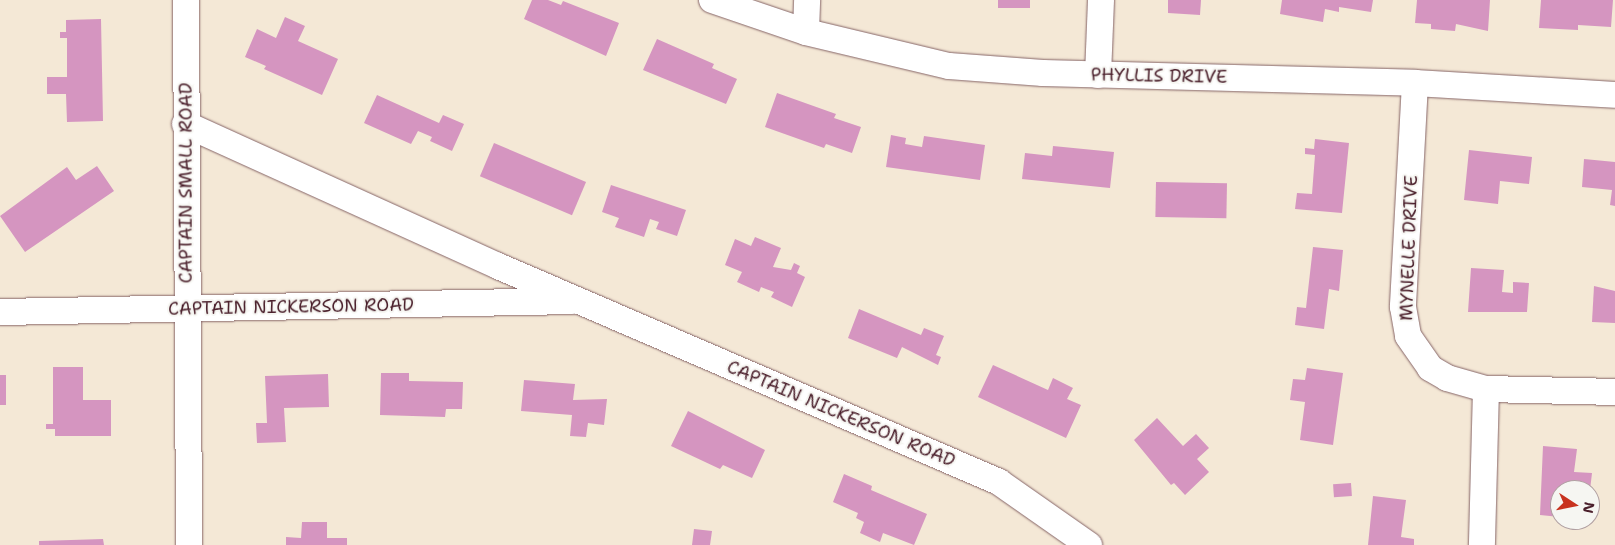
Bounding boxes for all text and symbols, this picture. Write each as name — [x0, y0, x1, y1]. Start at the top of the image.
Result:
street label: PHYLLIS DRIVE — [1091, 64, 1227, 88]
street label: CAPTAIN SMALL ROAD — [175, 83, 197, 283]
street label: MYNELLE DRIVE — [1396, 175, 1422, 321]
street label: CAPTAIN NICKERSON ROAD — [168, 294, 414, 320]
street label: CAPTAIN NICKERSON ROAD — [724, 356, 958, 472]
north arrow — [1550, 480, 1600, 530]
text: N — [1579, 501, 1599, 515]

